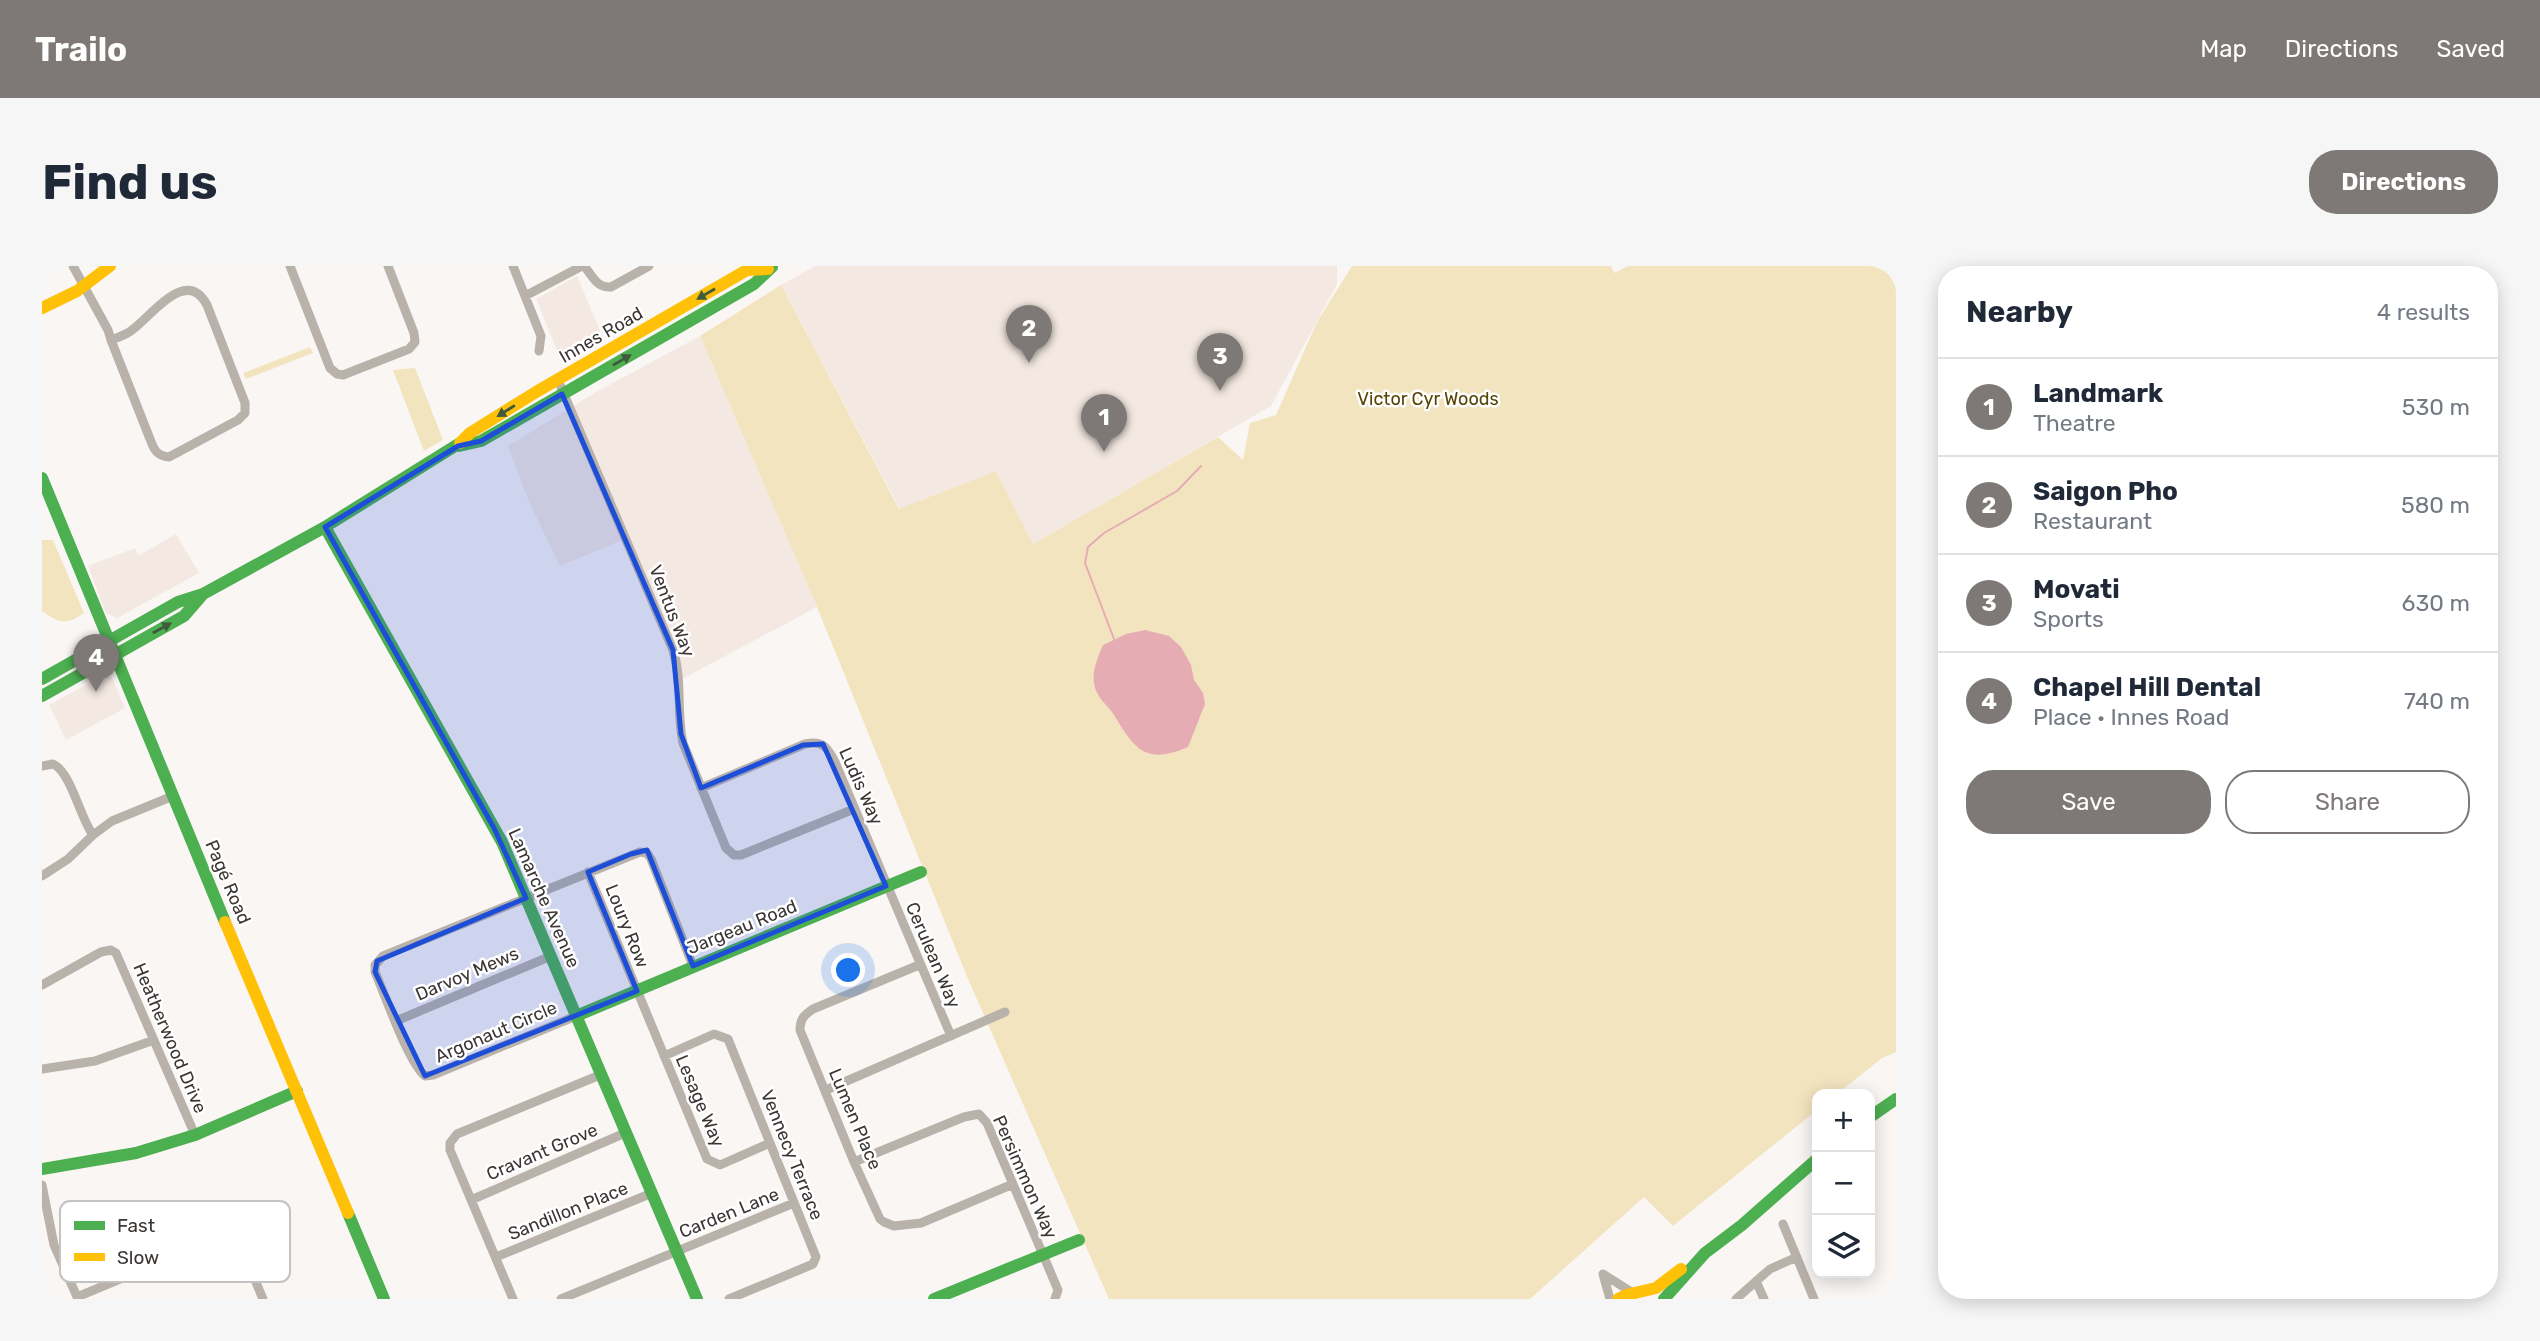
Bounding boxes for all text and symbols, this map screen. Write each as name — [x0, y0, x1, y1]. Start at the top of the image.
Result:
text: Trailo — [35, 30, 127, 69]
text: Map — [2200, 35, 2247, 63]
text: Directions — [2285, 35, 2398, 63]
text: Saved — [2436, 35, 2505, 63]
button: Directions — [2309, 150, 2498, 214]
text: Find us — [42, 153, 218, 211]
one-way arrow — [697, 288, 716, 300]
text: Nearby — [1966, 294, 2073, 330]
text: 4 results — [2377, 298, 2470, 326]
street label: Innes Road — [555, 302, 647, 368]
pin: 2 — [1006, 305, 1052, 363]
pin: 3 — [1197, 333, 1243, 391]
one-way arrow — [612, 354, 631, 367]
text: Landmark — [2033, 378, 2163, 409]
park label: Victor Cyr Woods — [1357, 388, 1499, 410]
text: 1 — [1983, 393, 1995, 421]
text: 530 m — [2402, 393, 2470, 421]
pin: 1 — [1081, 394, 1127, 452]
one-way arrow — [496, 404, 516, 417]
text: Theatre — [2033, 409, 2116, 437]
text: Saigon Pho — [2033, 476, 2178, 507]
text: 2 — [1982, 491, 1996, 519]
text: 580 m — [2401, 491, 2470, 519]
text: Restaurant — [2033, 507, 2152, 535]
street label: Ventus Way — [644, 562, 700, 660]
text: Movati — [2033, 574, 2120, 605]
text: 3 — [1981, 589, 1997, 617]
text: 630 m — [2402, 589, 2470, 617]
text: Sports — [2033, 605, 2104, 633]
one-way arrow — [152, 622, 171, 634]
pin: 4 — [73, 634, 119, 692]
text: Chapel Hill Dental — [2033, 672, 2261, 703]
text: 4 — [1981, 687, 1997, 715]
text: 740 m — [2404, 687, 2470, 715]
text: Place · Innes Road — [2033, 703, 2229, 731]
street label: Ludis Way — [834, 744, 888, 828]
button: Save — [1966, 770, 2211, 834]
button: Share — [2225, 770, 2470, 834]
street label: Lamarche Avenue — [503, 825, 585, 971]
street label: Pagé Road — [200, 837, 256, 927]
street label: Loury Row — [600, 881, 654, 971]
street label: Jargeau Road — [684, 895, 800, 959]
street label: Cerulean Way — [901, 899, 965, 1011]
street label: Darvoy Mews — [412, 942, 522, 1006]
your location — [831, 953, 865, 987]
street label: Heatherwood Drive — [128, 960, 212, 1116]
street label: Argonaut Circle — [432, 996, 560, 1068]
street label: Lesage Way — [671, 1052, 729, 1150]
street label: Lumen Place — [824, 1065, 886, 1173]
street label: Vennecy Terrace — [756, 1087, 828, 1223]
map controls — [1812, 1089, 1875, 1278]
button: + — [1812, 1089, 1875, 1152]
street label: Persimmon Way — [988, 1112, 1062, 1242]
street label: Cravant Grove — [483, 1119, 601, 1185]
button: − — [1812, 1152, 1875, 1215]
street label: Sandillon Place — [505, 1177, 631, 1245]
street label: Carden Lane — [676, 1183, 782, 1243]
legend — [60, 1201, 290, 1282]
text: Fast — [117, 1214, 156, 1237]
button: layers — [1812, 1215, 1875, 1278]
text: Slow — [117, 1246, 159, 1269]

